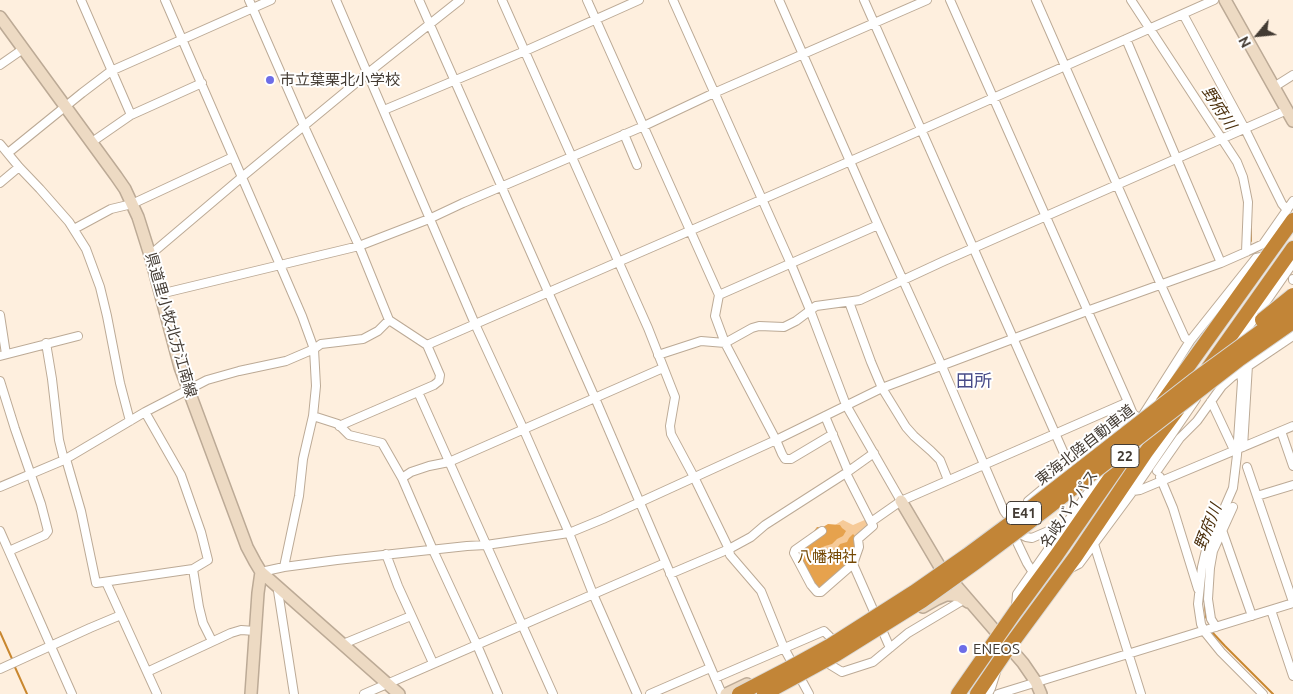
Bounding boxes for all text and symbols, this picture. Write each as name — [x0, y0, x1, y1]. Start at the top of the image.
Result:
north arrow — [1233, 10, 1283, 60]
text: N — [1235, 34, 1254, 50]
place label: 市立葉栗北小学校 — [280, 71, 400, 89]
marker: 市立葉栗北小学校 — [264, 74, 276, 86]
water label: 野府川 — [1198, 83, 1240, 133]
street label: 県道里小牧北方江南線 — [142, 250, 200, 400]
district label: 田所 — [956, 370, 992, 392]
street label: 東海北陸自動車道 — [1032, 401, 1138, 489]
road number: 22 — [1111, 444, 1139, 468]
street label: 名岐バイパス — [1036, 467, 1102, 551]
water label: 野府川 — [1190, 501, 1226, 553]
road number: E41 — [1006, 502, 1042, 524]
park label: 八幡神社 — [797, 548, 857, 566]
place label: ENEOS — [973, 640, 1020, 658]
marker: ENEOS — [957, 643, 969, 655]

